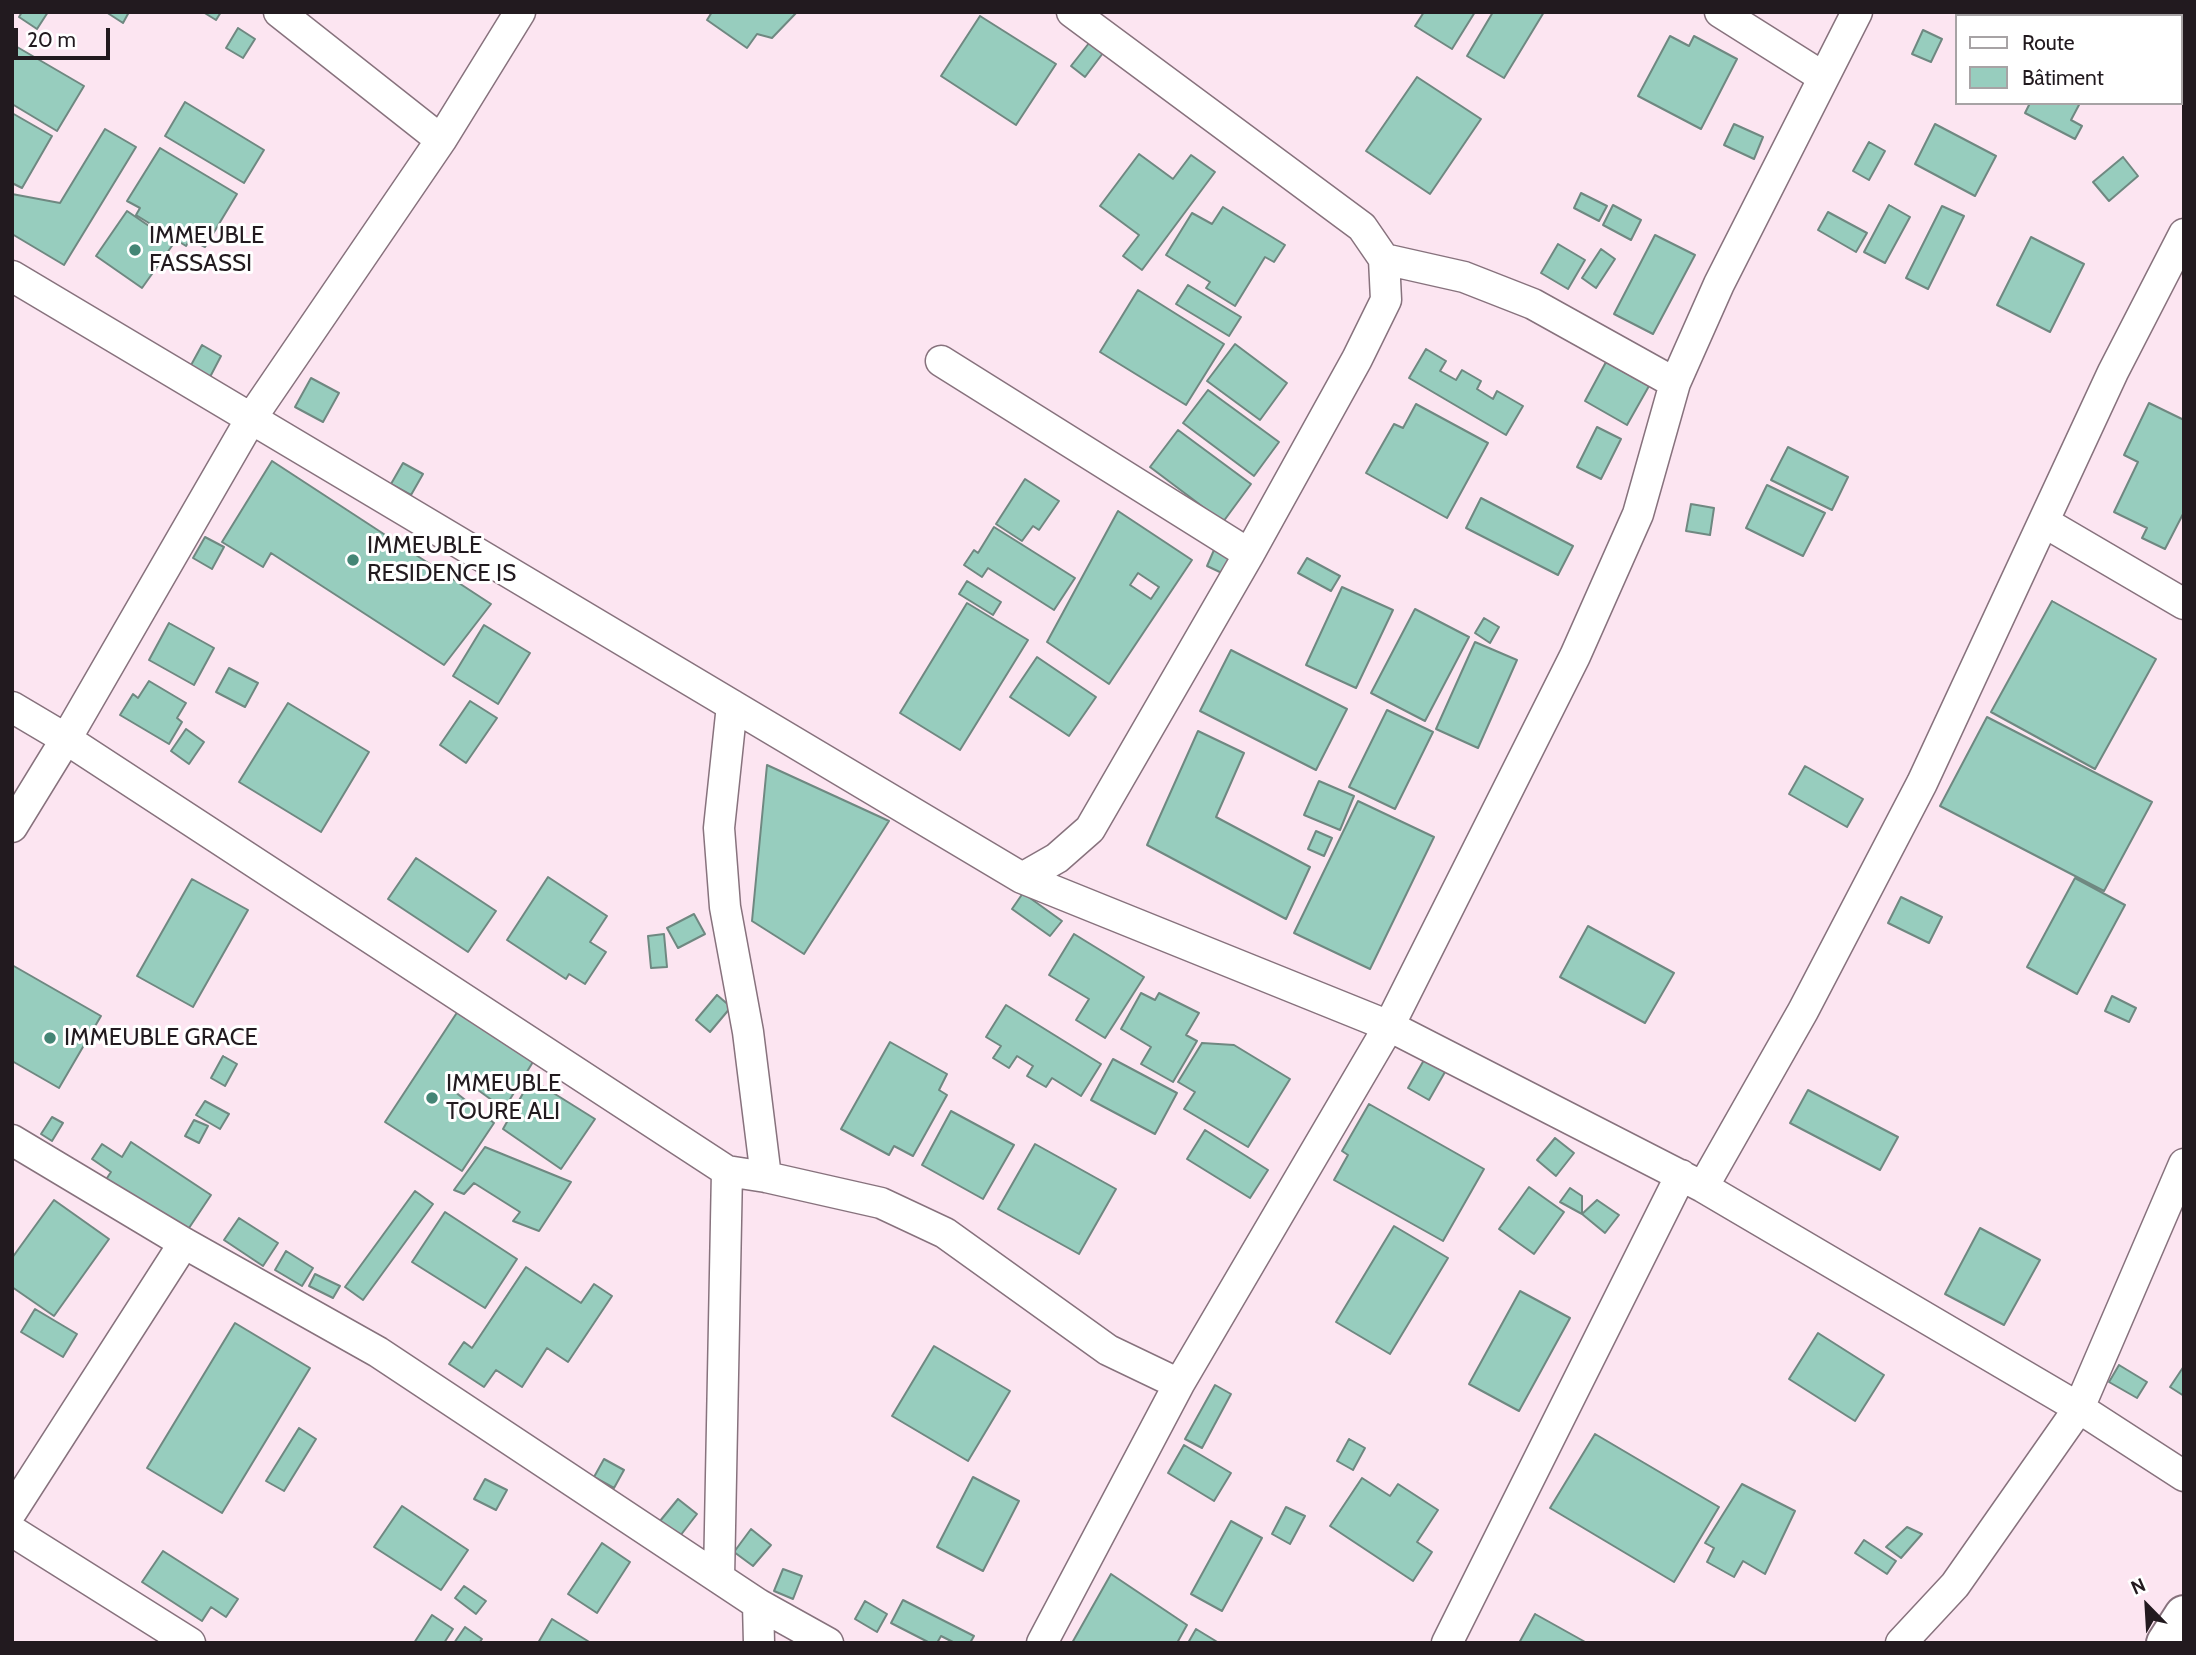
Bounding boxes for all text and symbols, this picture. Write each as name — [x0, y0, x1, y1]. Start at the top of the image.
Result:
scale bar — [18, 14, 114, 58]
legend — [1954, 14, 2182, 105]
text: 20 m — [27, 27, 76, 52]
text: Route — [2022, 30, 2075, 55]
text: Bâtiment — [2022, 65, 2104, 90]
place label: IMMEUBLE FASSASSI — [149, 222, 264, 278]
marker: IMMEUBLE FASSASSI — [127, 242, 143, 258]
place label: IMMEUBLE RESIDENCE IS — [367, 532, 516, 588]
marker: IMMEUBLE RESIDENCE IS — [345, 552, 361, 568]
place label: IMMEUBLE GRACE — [64, 1024, 258, 1052]
marker: IMMEUBLE GRACE — [42, 1030, 58, 1046]
place label: IMMEUBLE TOURE ALI — [446, 1070, 561, 1126]
marker: IMMEUBLE TOURE ALI — [424, 1090, 440, 1106]
north arrow — [2112, 1571, 2182, 1641]
text: N — [2127, 1573, 2149, 1600]

